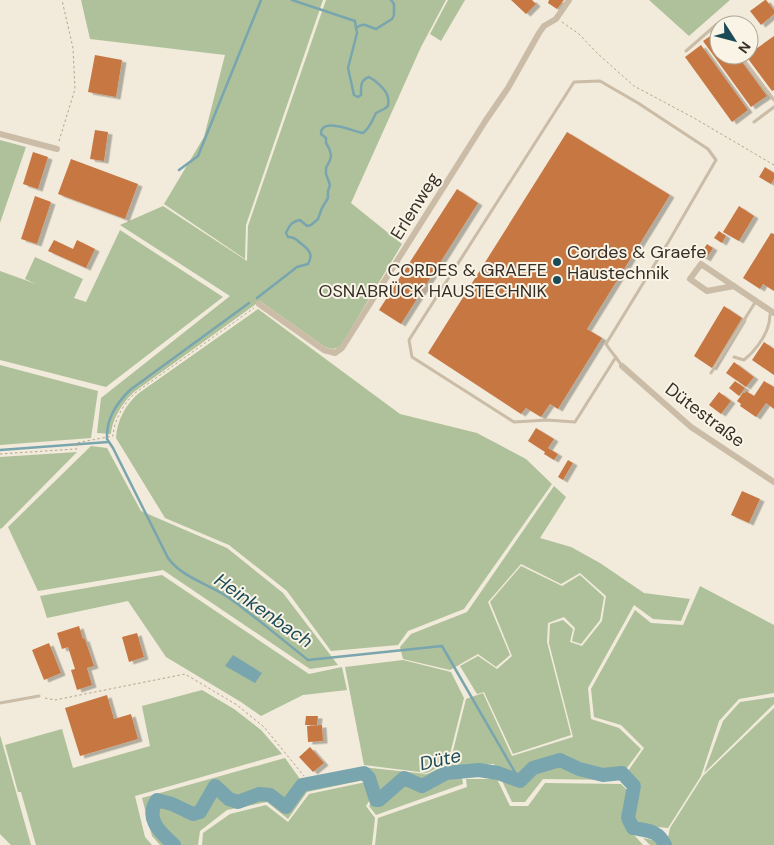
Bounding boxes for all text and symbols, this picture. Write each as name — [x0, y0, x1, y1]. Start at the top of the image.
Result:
north arrow — [709, 15, 759, 65]
text: N — [734, 38, 755, 57]
street label: Erlenweg — [385, 168, 445, 244]
place label: Cordes & Graefe Haustechnik — [567, 240, 707, 285]
marker: Cordes & Graefe Haustechnik — [551, 256, 563, 268]
place label: CORDES & GRAEFE OSNABRÜCK HAUSTECHNIK — [319, 258, 547, 303]
marker: CORDES & GRAEFE OSNABRÜCK HAUSTECHNIK — [551, 274, 563, 286]
street label: Dütestraße — [660, 377, 750, 453]
water label: Heinkenbach — [210, 567, 318, 653]
water label: Düte — [417, 743, 464, 776]

